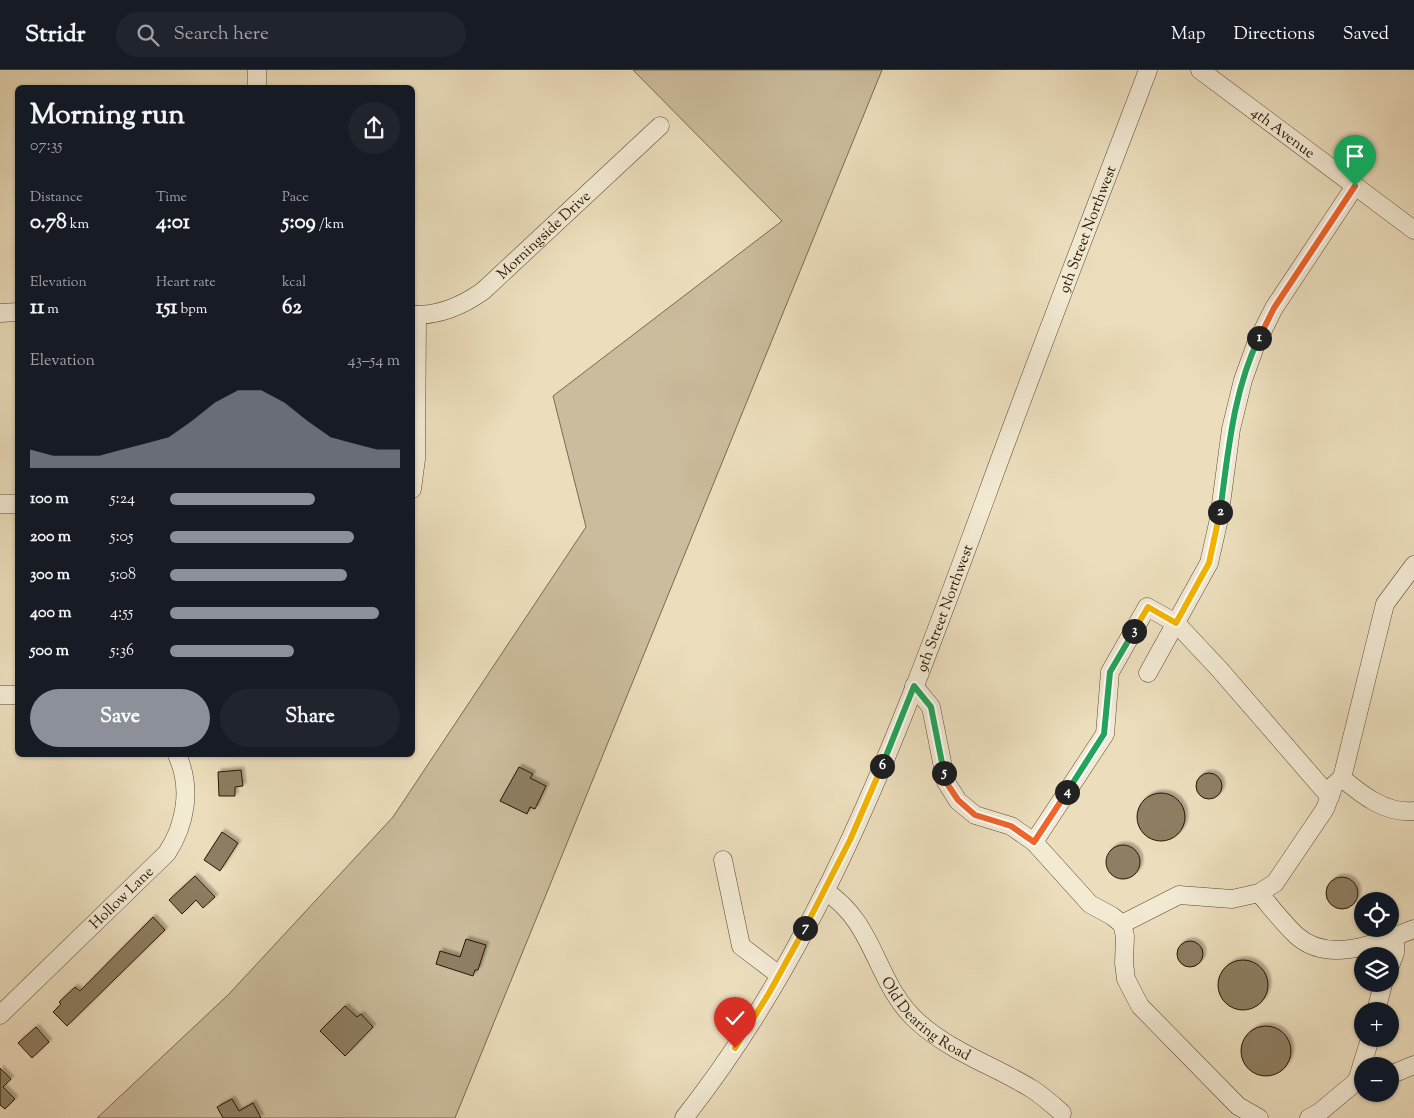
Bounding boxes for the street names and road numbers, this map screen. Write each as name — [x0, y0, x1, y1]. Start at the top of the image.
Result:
street label: 4th Avenue — [1246, 103, 1319, 164]
street label: 9th Street Northwest — [1055, 163, 1122, 296]
street label: Morningside Drive — [493, 187, 596, 285]
street label: 9th Street Northwest — [912, 542, 979, 675]
street label: Hollow Lane — [86, 862, 159, 935]
street label: Old Dearing Road — [875, 973, 974, 1067]

